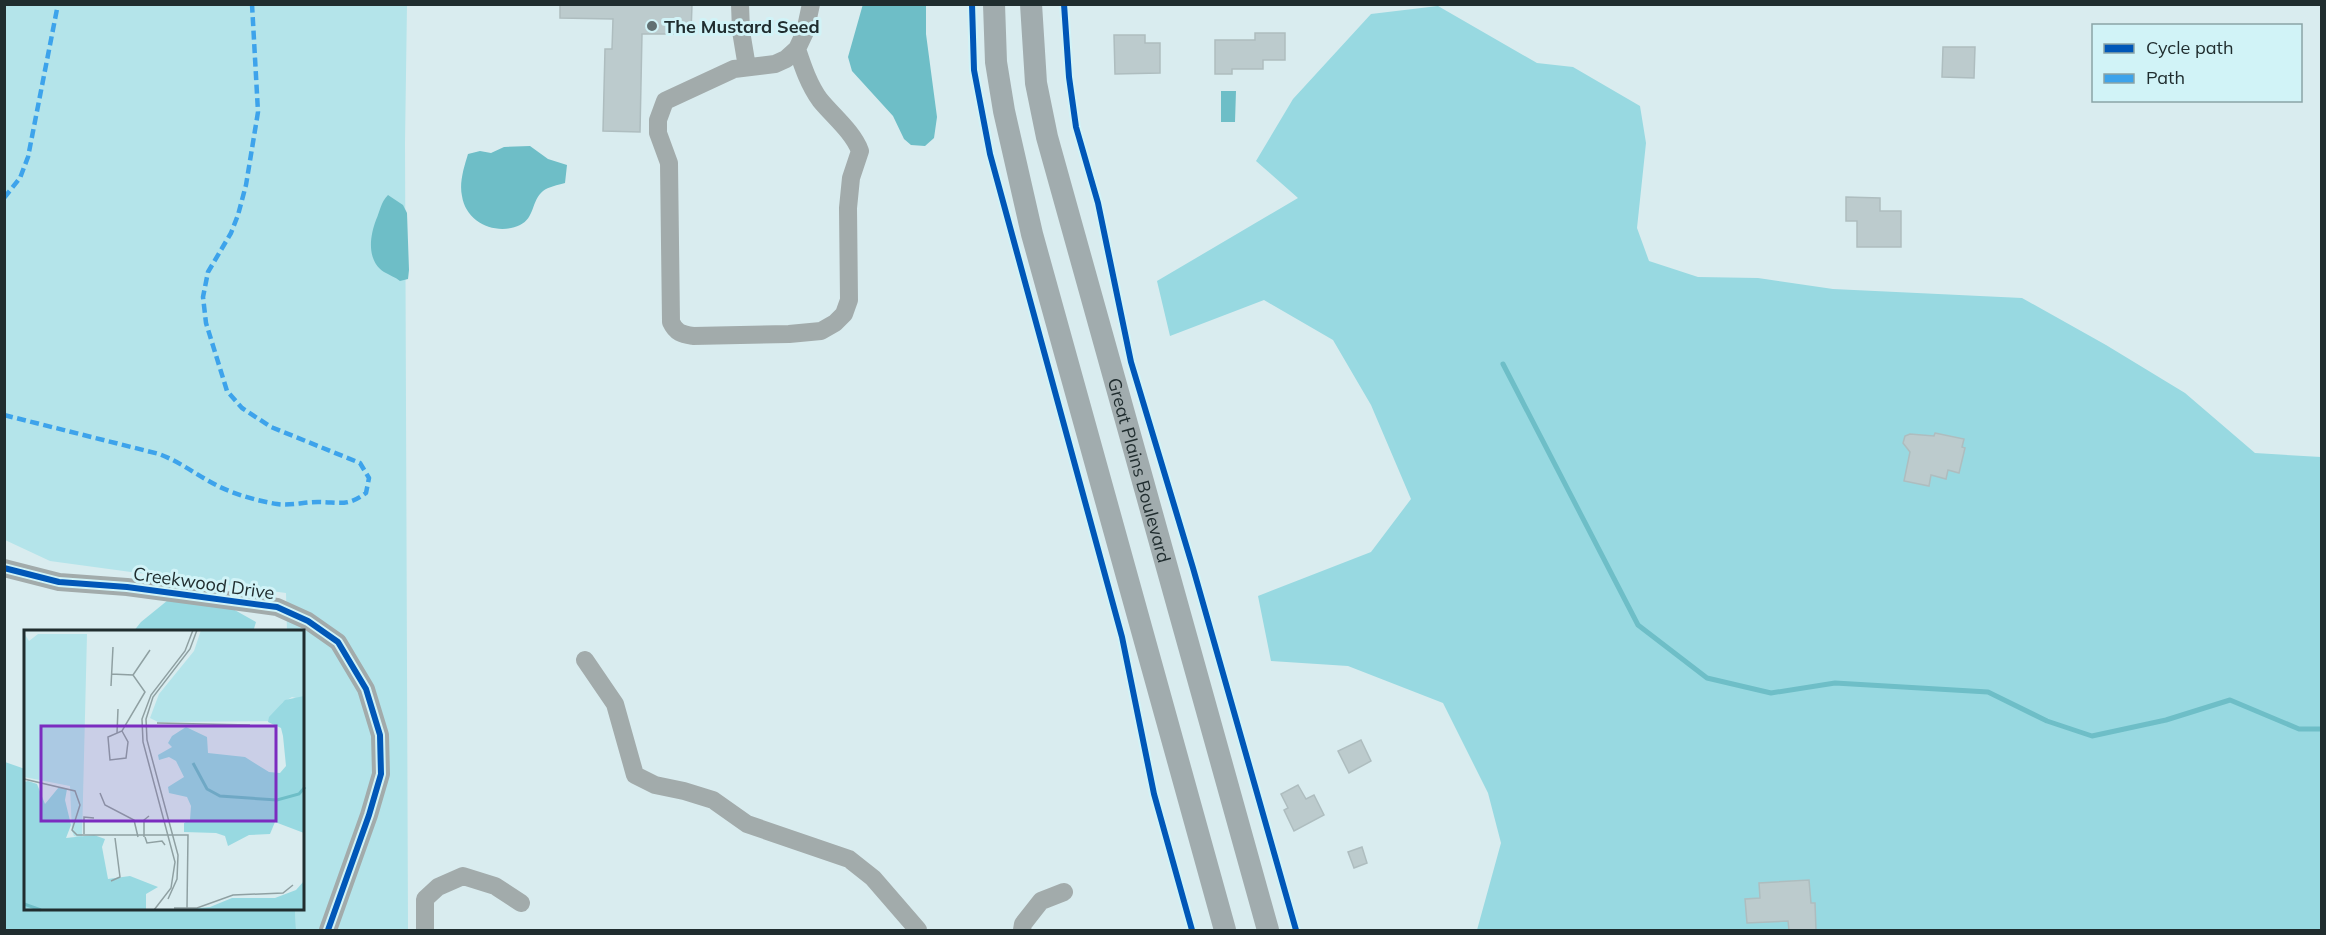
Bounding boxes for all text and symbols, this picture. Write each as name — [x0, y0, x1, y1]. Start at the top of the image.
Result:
place label: The Mustard Seed — [664, 15, 820, 38]
marker: The Mustard Seed — [645, 19, 659, 33]
legend — [2092, 24, 2302, 102]
text: Cycle path — [2146, 36, 2233, 59]
text: Path — [2146, 66, 2185, 89]
street label: Great Plains Boulevard — [1103, 375, 1177, 565]
street label: Creekwood Drive — [132, 562, 276, 604]
inset map — [24, 630, 304, 911]

